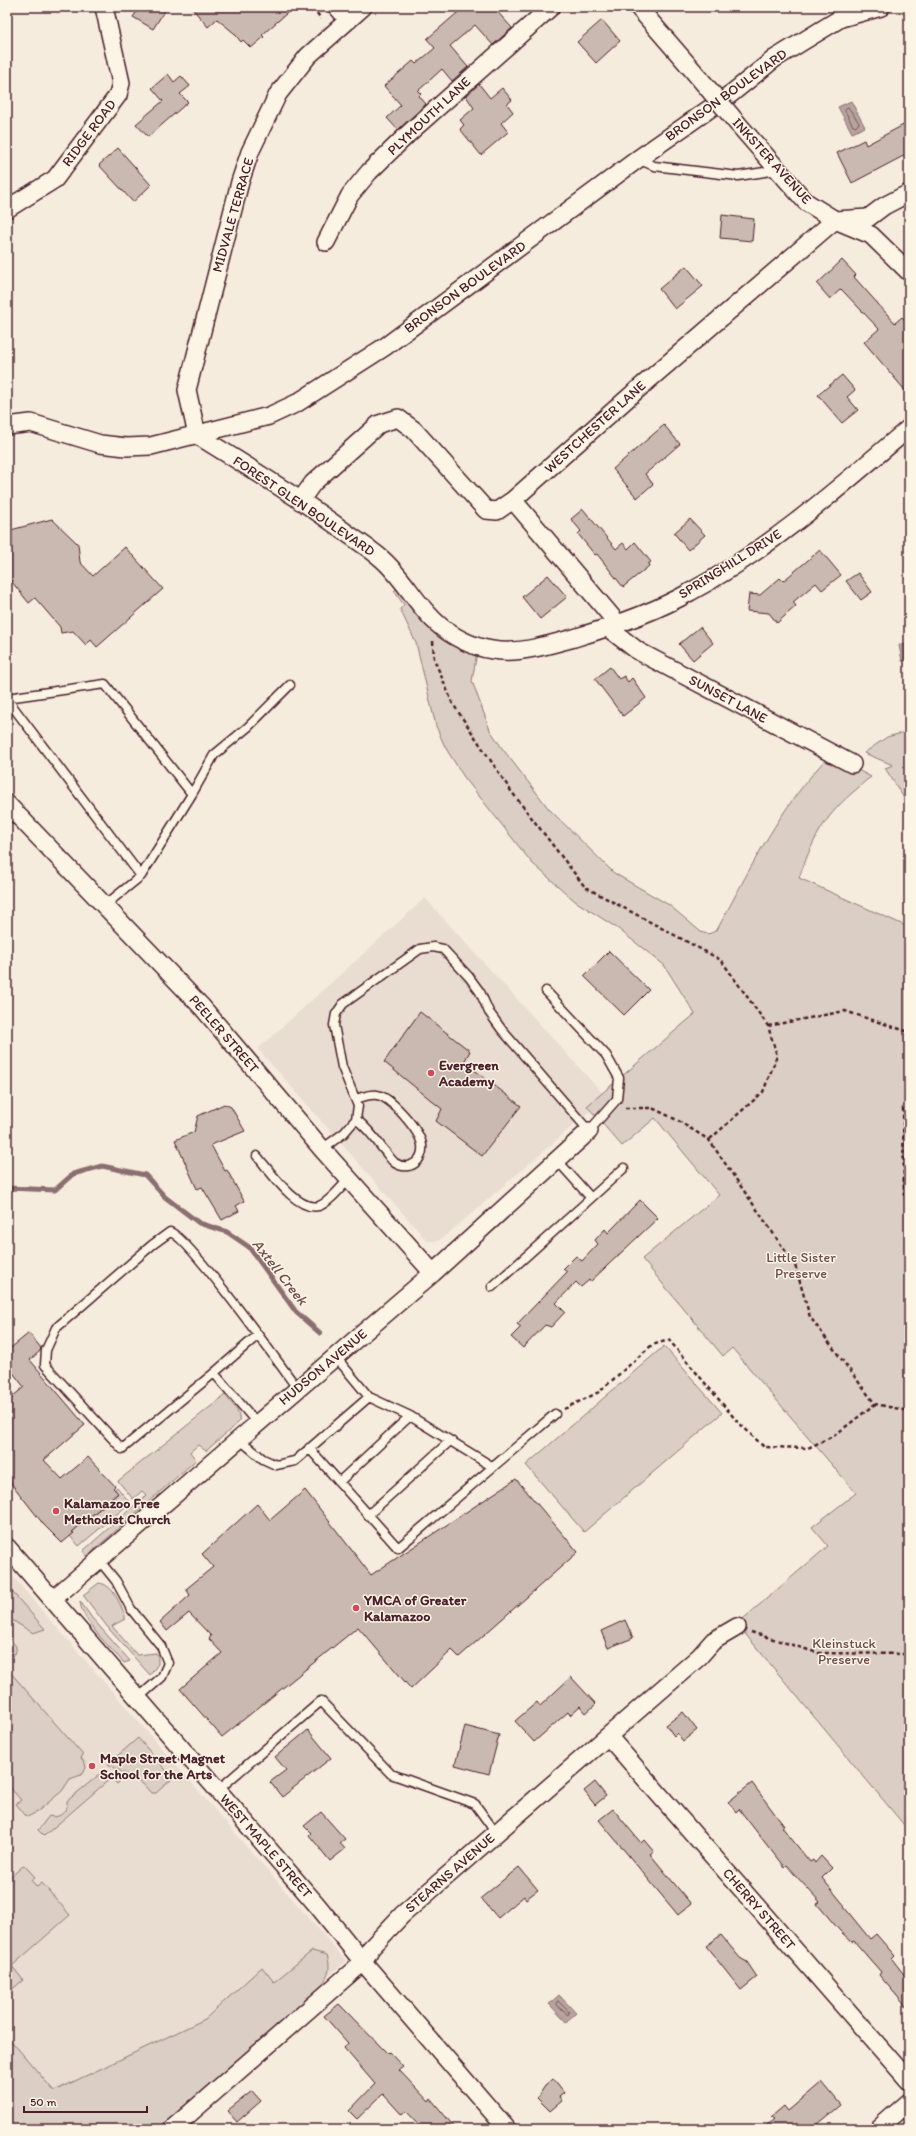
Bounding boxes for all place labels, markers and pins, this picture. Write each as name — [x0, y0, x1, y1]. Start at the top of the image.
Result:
place label: Evergreen Academy — [438, 1057, 499, 1090]
marker: Evergreen Academy — [426, 1068, 436, 1078]
place label: Kalamazoo Free Methodist Church — [64, 1495, 171, 1528]
marker: Kalamazoo Free Methodist Church — [51, 1506, 61, 1516]
place label: YMCA of Greater Kalamazoo — [363, 1592, 467, 1625]
marker: YMCA of Greater Kalamazoo — [351, 1603, 361, 1613]
place label: Maple Street Magnet School for the Arts — [100, 1750, 226, 1783]
marker: Maple Street Magnet School for the Arts — [87, 1761, 97, 1771]

